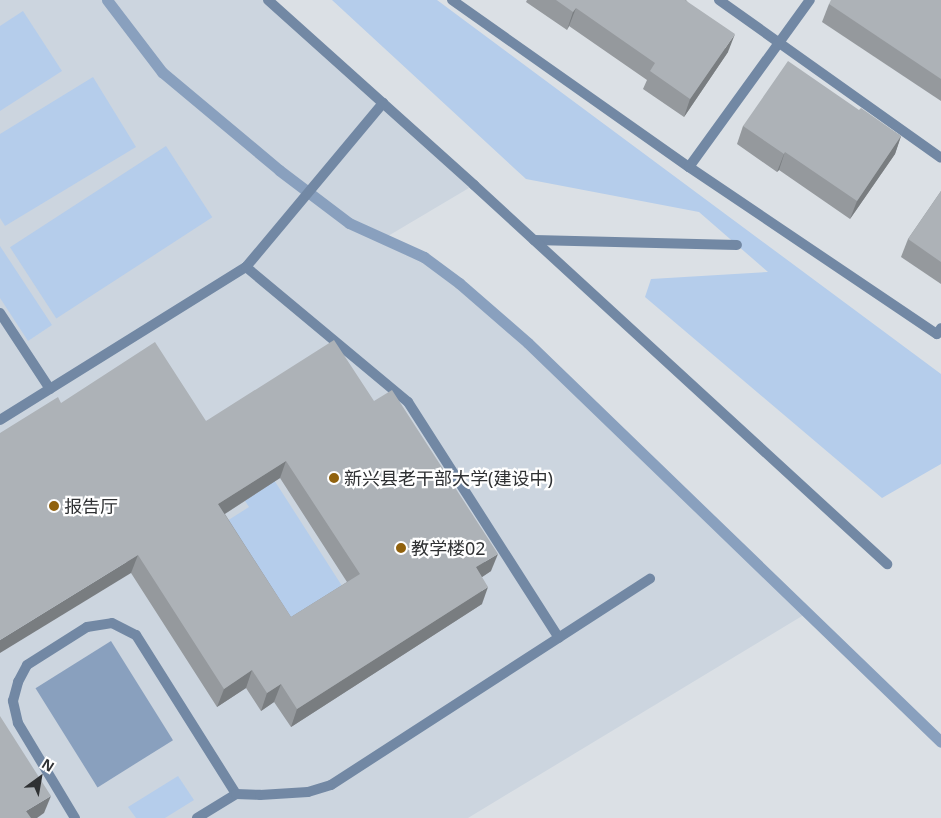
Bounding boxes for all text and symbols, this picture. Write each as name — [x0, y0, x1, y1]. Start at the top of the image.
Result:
place label: 新兴县老干部大学(建设中) — [344, 467, 553, 489]
marker: 新兴县老干部大学(建设中) — [328, 472, 340, 484]
place label: 报告厅 — [64, 495, 118, 517]
marker: 报告厅 — [48, 500, 60, 512]
place label: 教学楼02 — [411, 537, 486, 559]
marker: 教学楼02 — [395, 542, 407, 554]
north arrow — [15, 753, 65, 803]
text: N — [38, 754, 58, 776]

